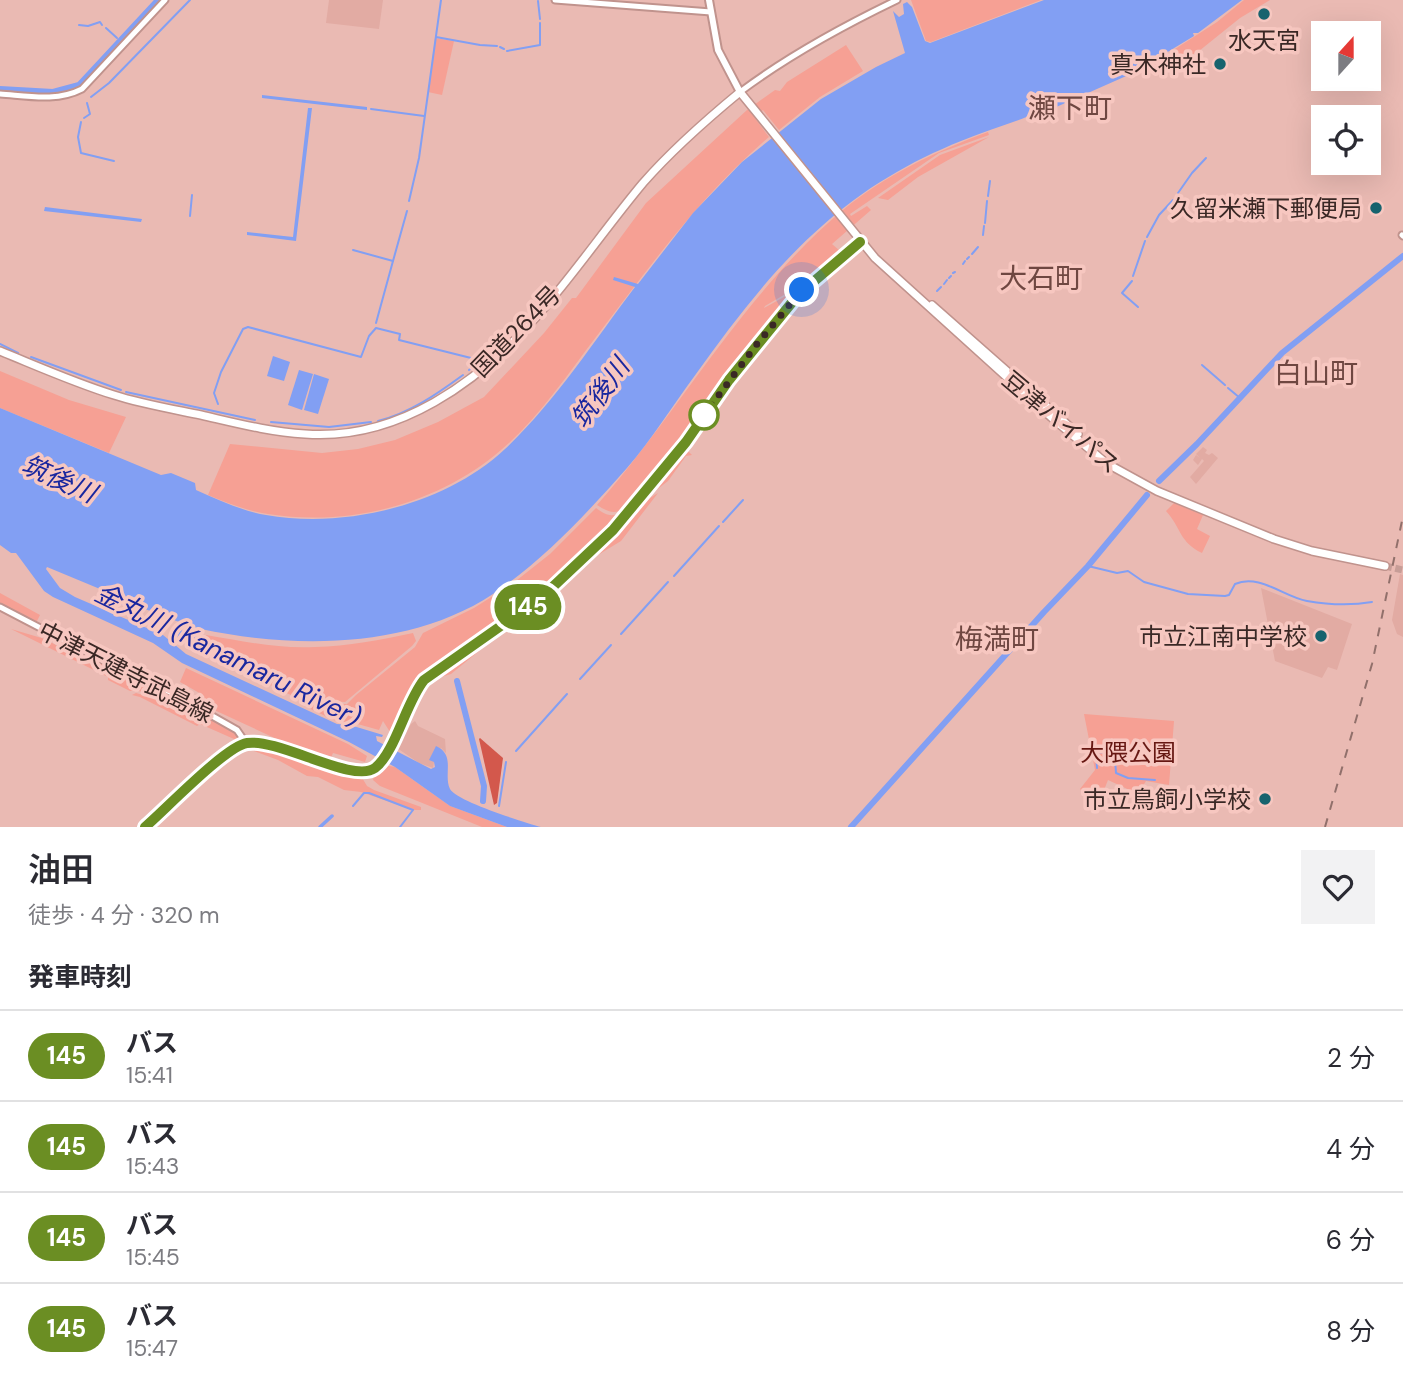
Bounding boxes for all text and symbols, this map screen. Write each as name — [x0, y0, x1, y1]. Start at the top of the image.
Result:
marker: 水天宮 — [1256, 6, 1272, 22]
north arrow — [1311, 21, 1381, 91]
map controls — [1311, 21, 1381, 175]
place label: 水天宮 — [1228, 25, 1300, 56]
place label: 真木神社 — [1110, 49, 1206, 80]
marker: 真木神社 — [1212, 56, 1228, 72]
district label: 瀬下町 — [1028, 90, 1112, 127]
button: locate — [1311, 105, 1381, 175]
place label: 久留米瀬下郵便局 — [1170, 193, 1362, 224]
marker: 久留米瀬下郵便局 — [1368, 200, 1384, 216]
district label: 大石町 — [999, 260, 1083, 297]
your location — [784, 272, 819, 307]
street label: 国道264号 — [465, 279, 567, 383]
water label: 筑後川 — [563, 349, 638, 435]
district label: 白山町 — [1274, 355, 1358, 392]
street label: 豆津バイパス — [996, 364, 1126, 480]
unlabelled marker — [689, 400, 719, 430]
water label: 筑後川 — [16, 448, 104, 512]
water label: 金丸川 (Kanamaru River) — [89, 576, 367, 734]
line badge: 145 — [488, 584, 568, 630]
text: 145 — [508, 591, 548, 622]
street label: 中津天建寺武島線 — [33, 615, 219, 729]
district label: 梅満町 — [955, 621, 1039, 658]
place label: 市立江南中学校 — [1139, 621, 1307, 652]
marker: 市立江南中学校 — [1313, 628, 1329, 644]
park label: 大隈公園 — [1080, 737, 1176, 768]
place label: 市立鳥飼小学校 — [1083, 784, 1251, 815]
marker: 市立鳥飼小学校 — [1257, 791, 1273, 807]
text: 油田 — [28, 848, 94, 891]
button: heart — [1301, 850, 1375, 924]
text: 徒歩 · 4 分 · 320 m — [28, 900, 220, 930]
text: 発車時刻 — [28, 960, 132, 994]
text: バス — [126, 1026, 178, 1060]
text: 145 — [47, 1040, 86, 1071]
text: 2 分 — [1327, 1041, 1375, 1075]
text: 15:41 — [126, 1060, 173, 1090]
text: バス — [126, 1117, 178, 1151]
text: 145 — [47, 1131, 86, 1162]
text: 4 分 — [1326, 1132, 1375, 1166]
text: 15:43 — [126, 1151, 179, 1181]
text: バス — [126, 1208, 178, 1242]
text: 145 — [47, 1222, 86, 1253]
text: 6 分 — [1326, 1223, 1375, 1257]
text: 15:45 — [126, 1242, 180, 1272]
text: バス — [126, 1299, 178, 1333]
text: 145 — [47, 1313, 86, 1344]
text: 8 分 — [1326, 1314, 1375, 1348]
text: 15:47 — [126, 1333, 178, 1363]

